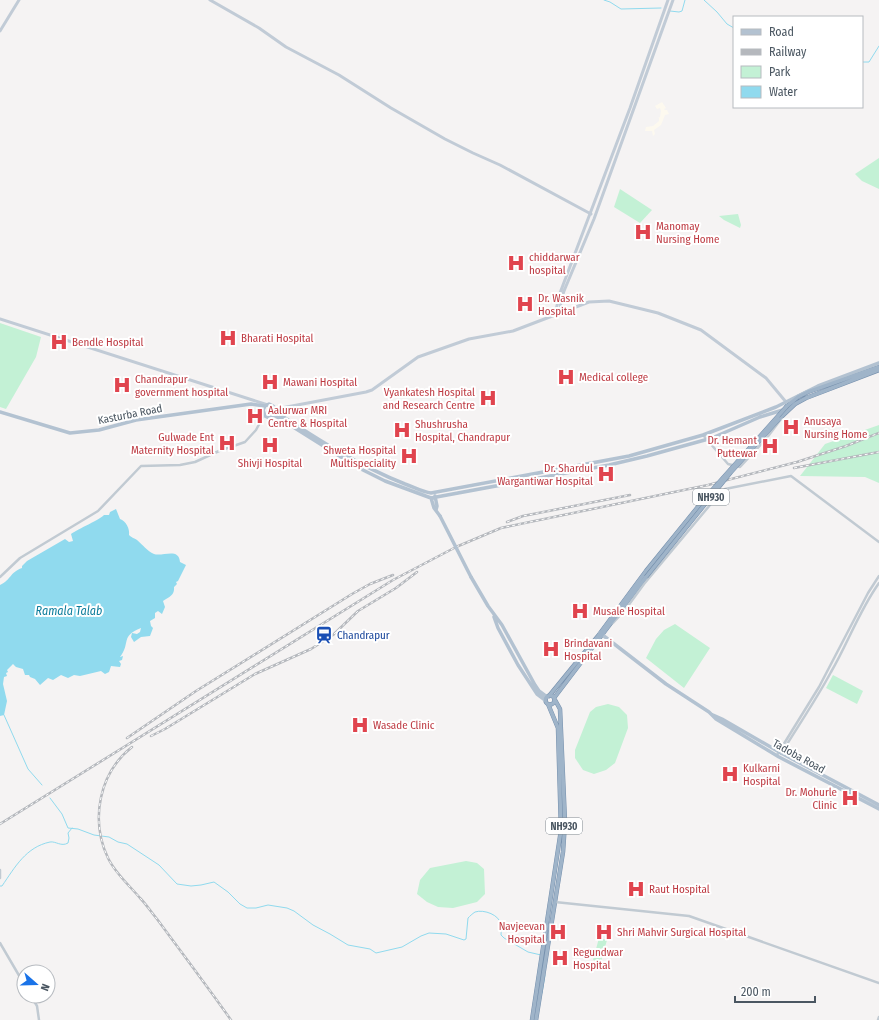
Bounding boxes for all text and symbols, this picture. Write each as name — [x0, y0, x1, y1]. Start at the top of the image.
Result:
legend — [733, 16, 863, 108]
text: Road — [769, 25, 794, 39]
text: Railway — [769, 45, 807, 59]
text: Park — [769, 65, 791, 79]
text: Water — [769, 85, 798, 99]
place label: Manomay Nursing Home — [656, 220, 719, 246]
hospital icon: Manomay Nursing Home — [633, 222, 653, 242]
place label: chiddarwar hospital — [529, 251, 580, 277]
hospital icon: chiddarwar hospital — [506, 253, 526, 273]
place label: Dr. Wasnik Hospital — [538, 292, 585, 318]
hospital icon: Dr. Wasnik Hospital — [515, 294, 535, 314]
hospital icon: Bharati Hospital — [218, 328, 238, 348]
hospital icon: Bendle Hospital — [49, 332, 69, 352]
place label: Bharati Hospital — [241, 332, 314, 345]
place label: Bendle Hospital — [72, 336, 144, 349]
hospital icon: Medical college — [556, 367, 576, 387]
place label: Medical college — [579, 371, 648, 384]
hospital icon: Mawani Hospital — [260, 372, 280, 392]
place label: Chandrapur government hospital — [135, 373, 228, 399]
hospital icon: Chandrapur government hospital — [112, 375, 132, 395]
place label: Mawani Hospital — [283, 376, 357, 389]
place label: Vyankatesh Hospital and Research Centre — [383, 386, 475, 412]
hospital icon: Vyankatesh Hospital and Research Centre — [478, 388, 498, 408]
street label: Kasturba Road — [97, 402, 163, 427]
place label: Aalurwar MRI Centre & Hospital — [268, 404, 347, 430]
hospital icon: Aalurwar MRI Centre & Hospital — [245, 406, 265, 426]
place label: Anusaya Nursing Home — [804, 415, 867, 441]
hospital icon: Anusaya Nursing Home — [781, 417, 801, 437]
place label: Shushrusha Hospital, Chandrapur — [415, 418, 510, 444]
hospital icon: Shushrusha Hospital, Chandrapur — [392, 420, 412, 440]
place label: Gulwade Ent Maternity Hospital — [131, 431, 214, 457]
hospital icon: Gulwade Ent Maternity Hospital — [217, 433, 237, 453]
place label: Dr. Hemant Puttewar — [707, 434, 757, 460]
hospital icon: Shivji Hospital — [260, 435, 280, 455]
hospital icon: Dr. Hemant Puttewar — [760, 436, 780, 456]
place label: Shweta Hospital Multispeciality — [323, 444, 396, 470]
hospital icon: Shweta Hospital Multispeciality — [399, 446, 419, 466]
place label: Shivji Hospital — [238, 457, 302, 470]
place label: Dr. Shardul Wargantiwar Hospital — [497, 462, 593, 488]
hospital icon: Dr. Shardul Wargantiwar Hospital — [596, 464, 616, 484]
road number: NH930 — [693, 489, 729, 505]
hospital icon: Musale Hospital — [570, 601, 590, 621]
water label: Ramala Talab — [36, 604, 102, 618]
place label: Musale Hospital — [593, 605, 665, 618]
station icon: Chandrapur — [314, 625, 334, 645]
place label: Chandrapur — [337, 629, 390, 642]
place label: Brindavani Hospital — [564, 637, 612, 663]
hospital icon: Brindavani Hospital — [541, 639, 561, 659]
hospital icon: Wasade Clinic — [350, 715, 370, 735]
place label: Wasade Clinic — [373, 719, 435, 732]
street label: Tadoba Road — [770, 737, 827, 776]
place label: Kulkarni Hospital — [743, 762, 781, 788]
hospital icon: Kulkarni Hospital — [720, 764, 740, 784]
place label: Dr. Mohurle Clinic — [785, 786, 837, 812]
hospital icon: Dr. Mohurle Clinic — [840, 788, 860, 808]
road number: NH930 — [546, 818, 582, 834]
hospital icon: Raut Hospital — [626, 879, 646, 899]
place label: Raut Hospital — [649, 883, 710, 896]
place label: Navjeevan Hospital — [499, 920, 545, 946]
hospital icon: Navjeevan Hospital — [548, 922, 568, 942]
hospital icon: Shri Mahvir Surgical Hospital — [594, 922, 614, 942]
place label: Shri Mahvir Surgical Hospital — [617, 926, 746, 939]
place label: Regundwar Hospital — [573, 946, 623, 972]
hospital icon: Regundwar Hospital — [550, 948, 570, 968]
north arrow — [16, 964, 56, 1004]
scale bar — [735, 978, 815, 1004]
text: N — [38, 982, 52, 993]
text: 200 m — [741, 985, 771, 999]

